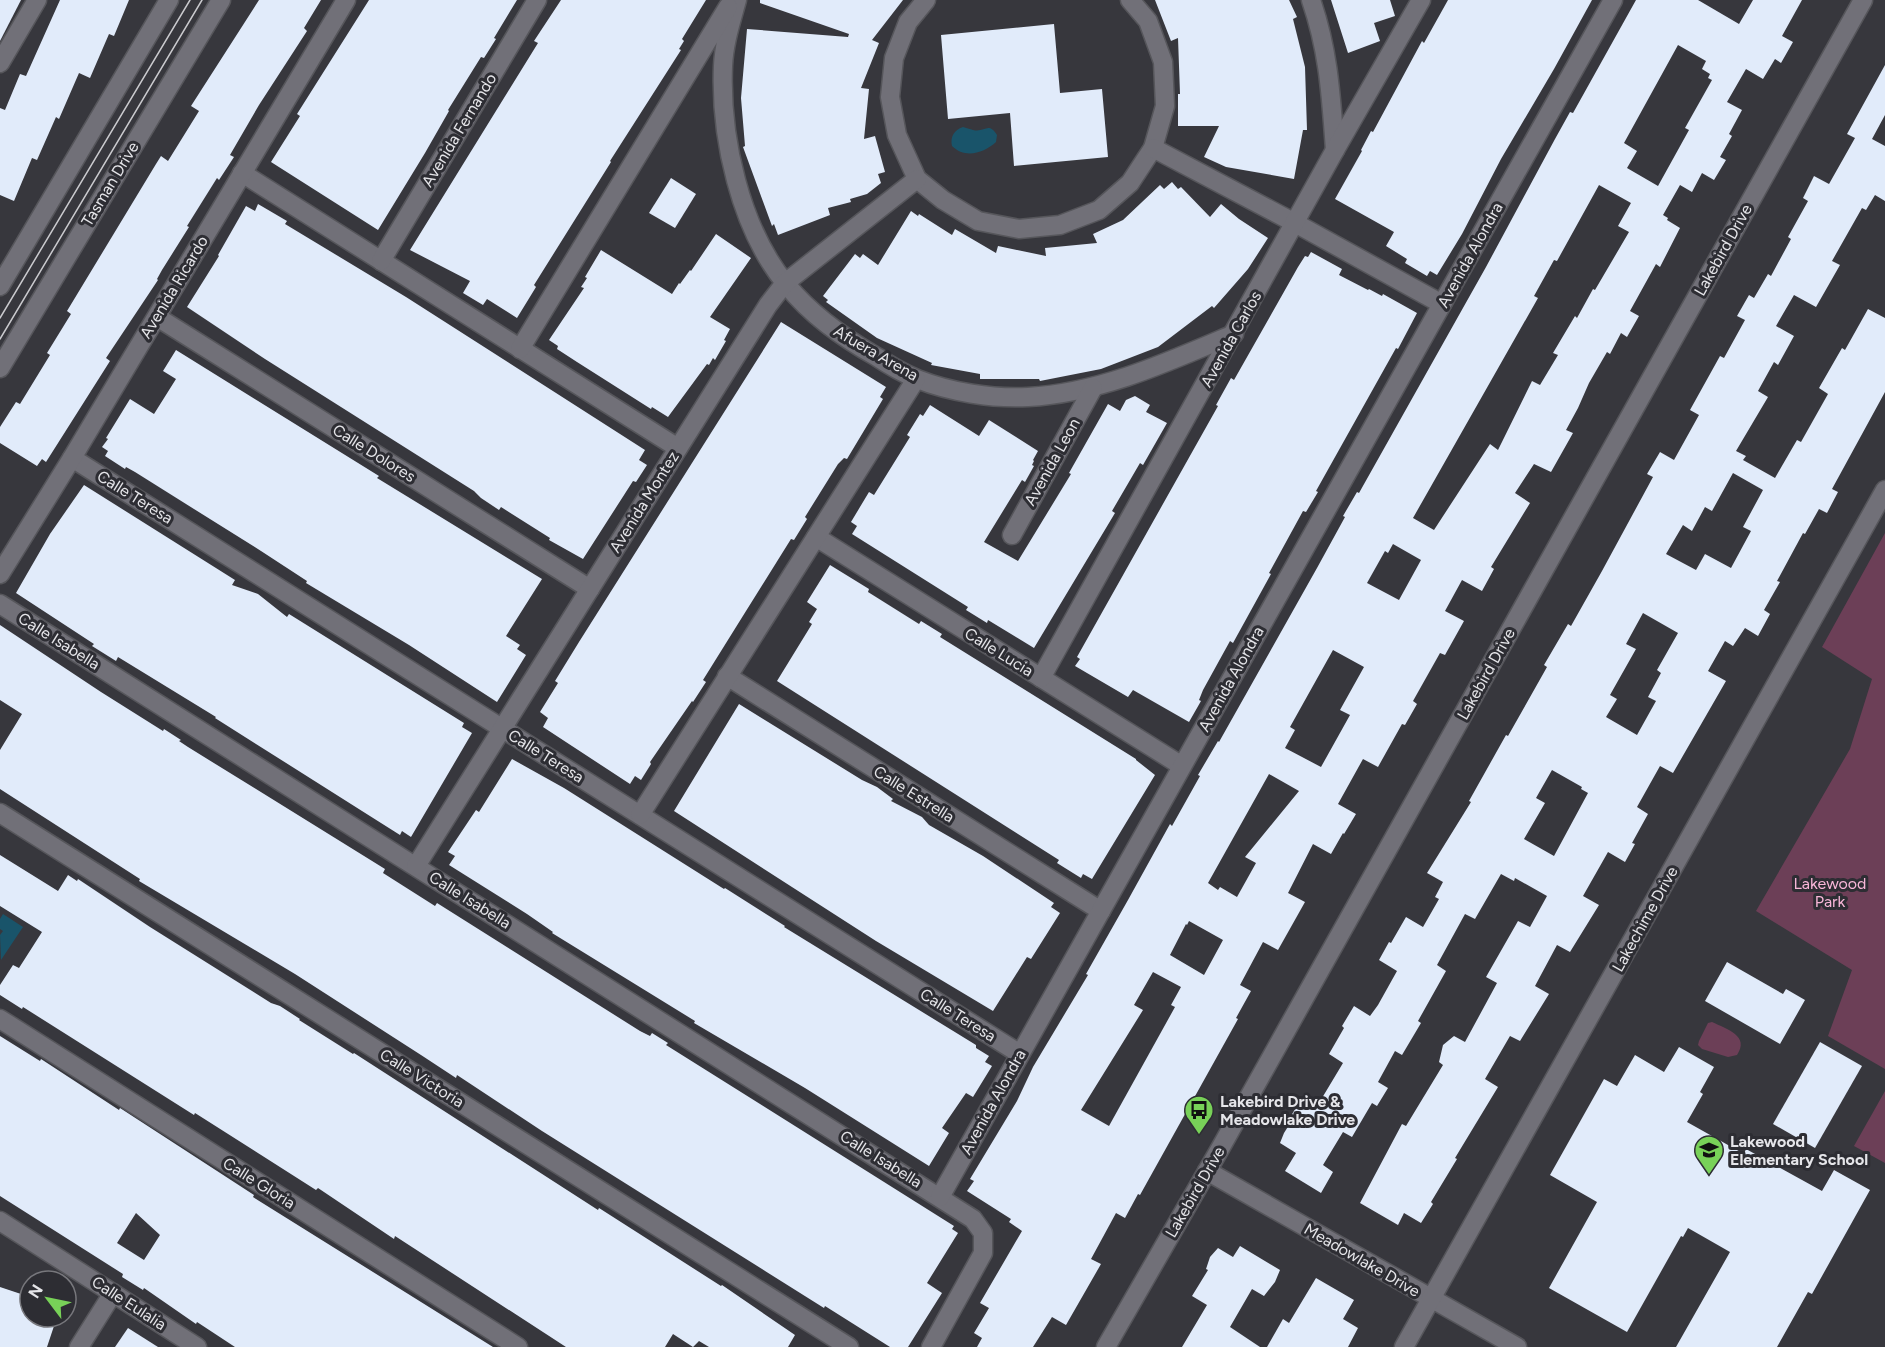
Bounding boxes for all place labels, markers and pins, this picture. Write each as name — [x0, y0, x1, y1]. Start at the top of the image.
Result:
place label: Lakebird Drive & Meadowlake Drive — [1220, 1092, 1355, 1129]
bus stop icon: Lakebird Drive & Meadowlake Drive — [1183, 1094, 1215, 1136]
place label: Lakewood Elementary School — [1730, 1132, 1868, 1169]
school or university icon: Lakewood Elementary School — [1693, 1134, 1725, 1176]

